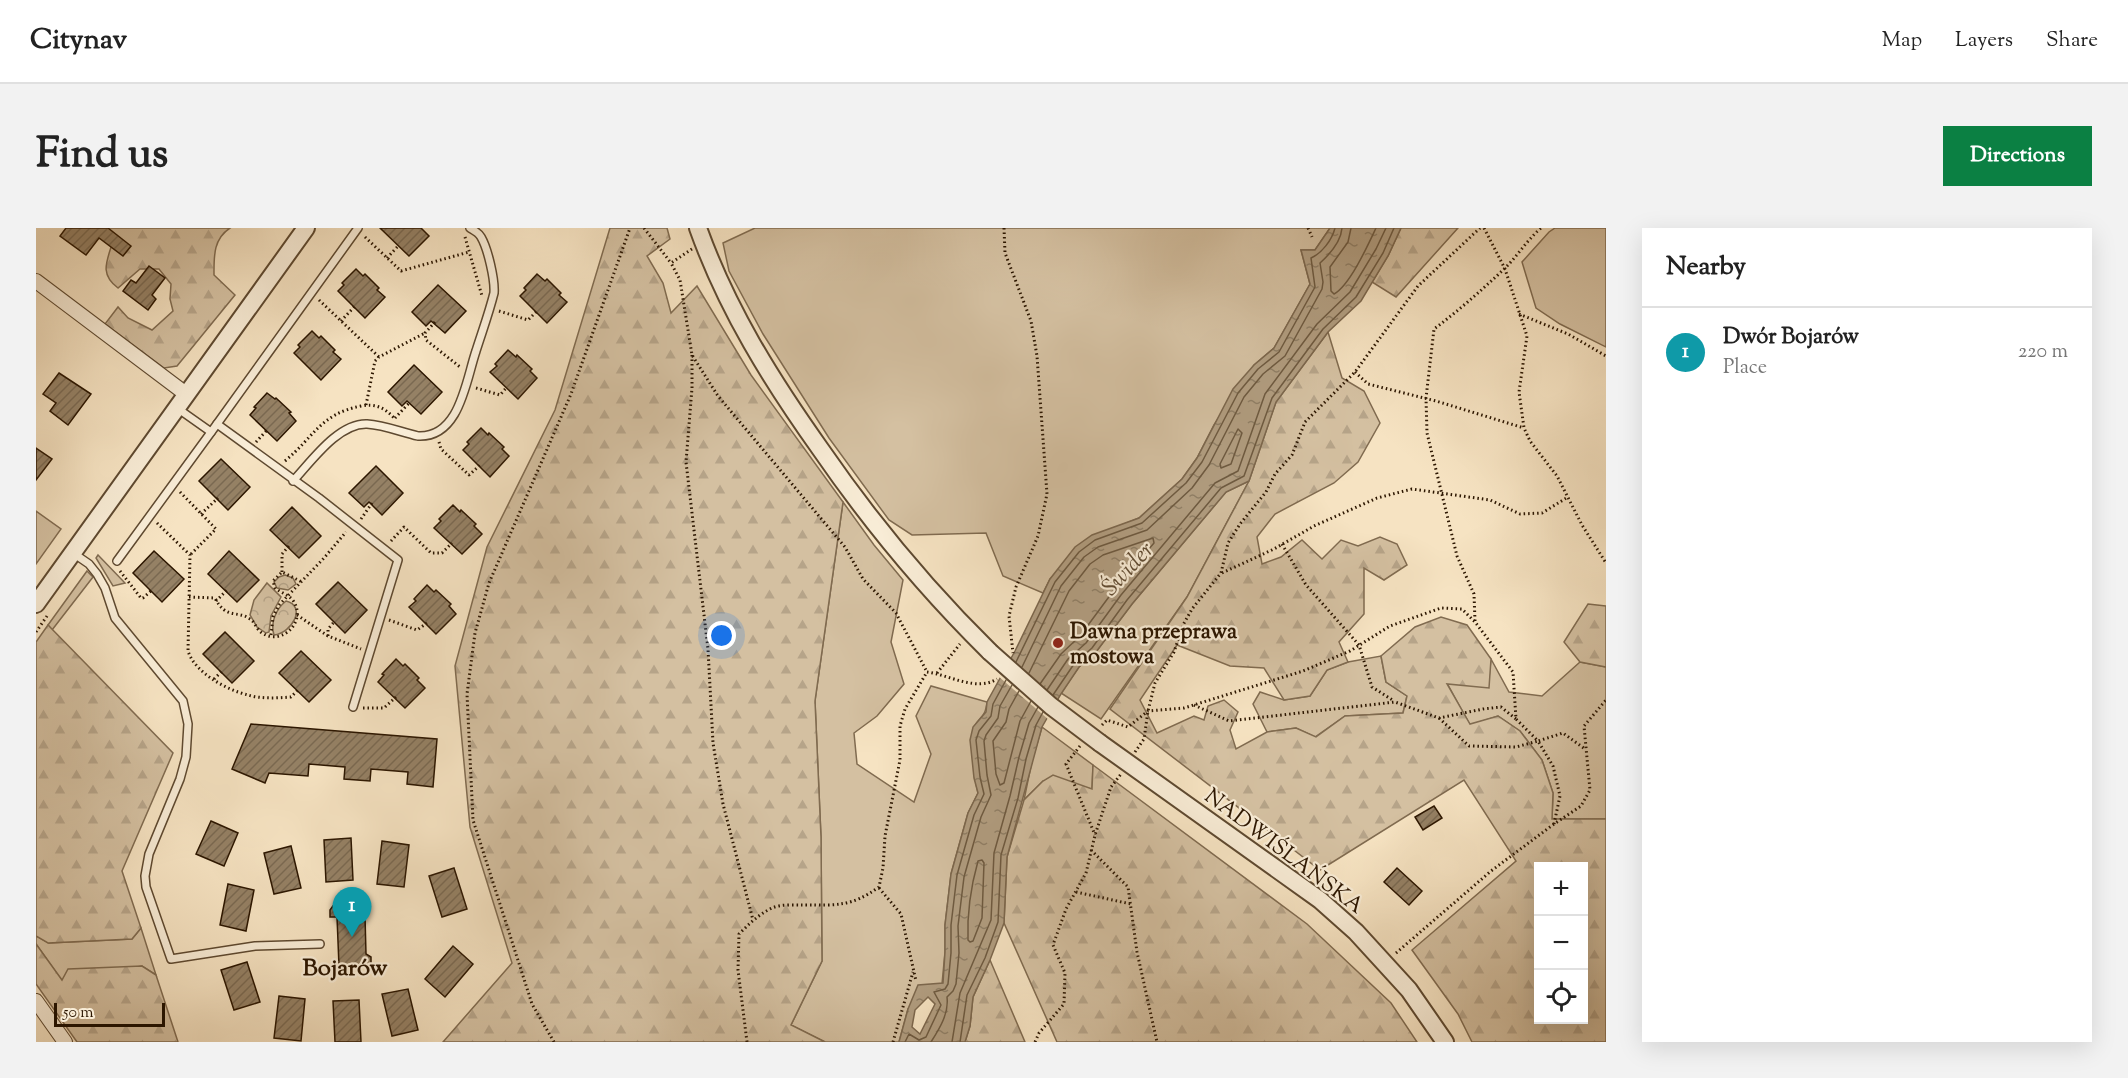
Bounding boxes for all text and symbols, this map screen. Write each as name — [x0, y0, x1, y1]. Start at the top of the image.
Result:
text: Citynav — [30, 21, 127, 61]
text: Map — [1882, 26, 1922, 56]
text: Layers — [1955, 26, 2013, 56]
text: Share — [2046, 26, 2098, 56]
text: Find us — [36, 126, 168, 186]
button: Directions — [1943, 126, 2092, 186]
text: Nearby — [1666, 249, 1746, 286]
text: Dwór Bojarów — [1723, 322, 1859, 354]
text: 1 — [1682, 338, 1689, 367]
text: 220 m — [2018, 338, 2068, 367]
text: Place — [1723, 354, 1767, 383]
water label: Świder — [1094, 533, 1163, 604]
place label: Dawna przeprawa mostowa — [1070, 617, 1238, 674]
your location — [707, 621, 736, 650]
marker: Dawna przeprawa mostowa — [1051, 636, 1065, 650]
street label: NADWIŚLAŃSKA — [1197, 781, 1370, 923]
map controls — [1534, 862, 1588, 1024]
button: + — [1534, 862, 1588, 916]
pin: 1 — [332, 888, 372, 937]
button: − — [1534, 916, 1588, 970]
district label: Bojarów — [303, 952, 387, 986]
button: locate — [1534, 970, 1588, 1024]
scale bar — [54, 1000, 165, 1028]
text: 50 m — [63, 1002, 94, 1025]

